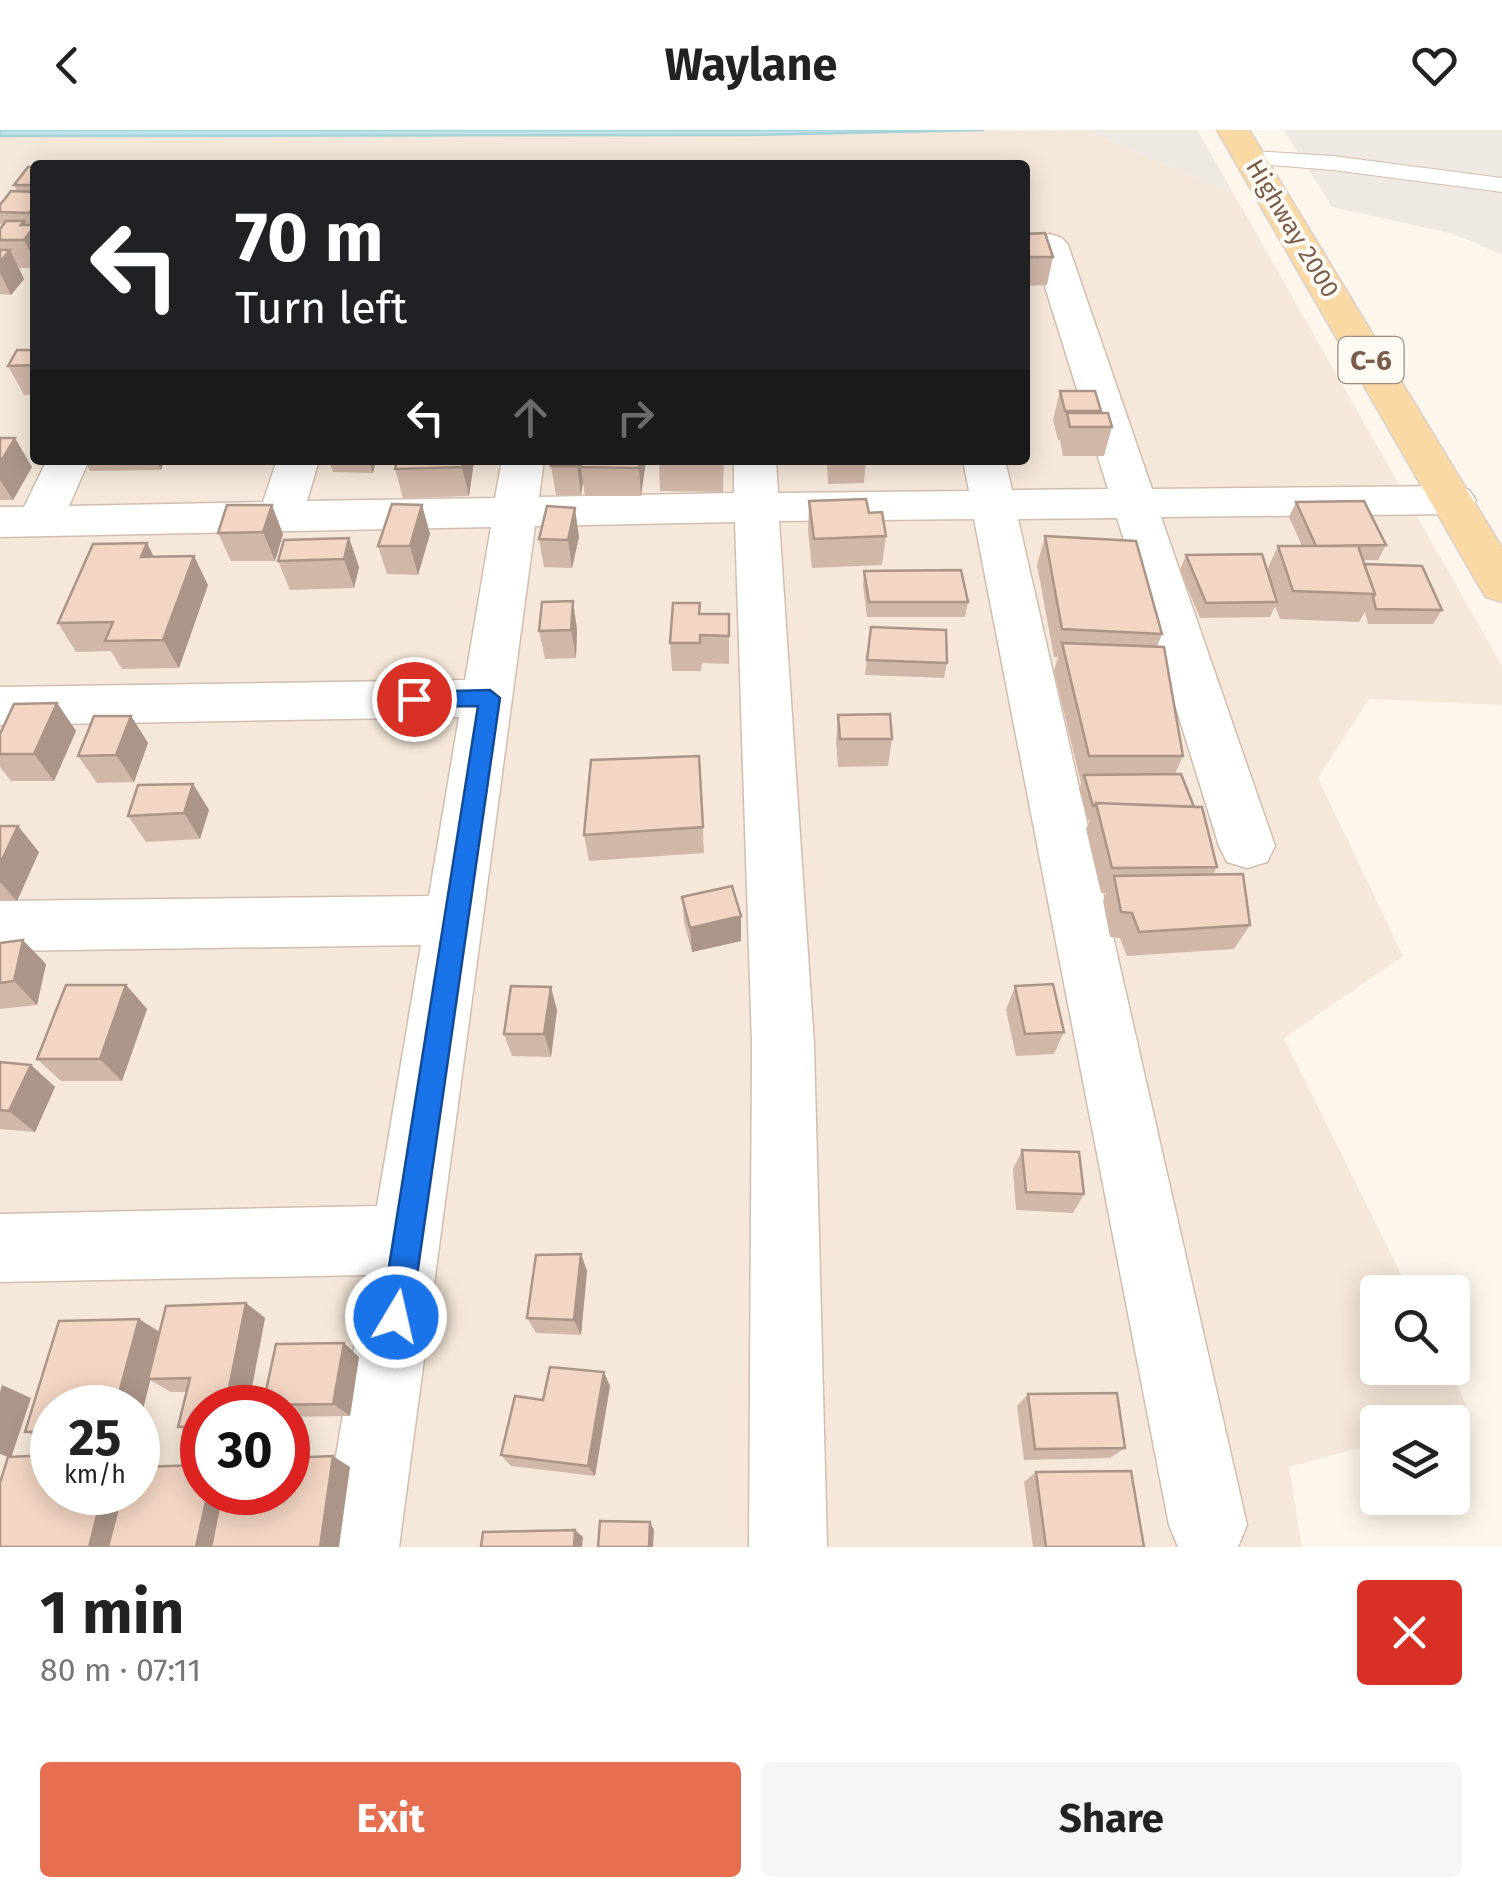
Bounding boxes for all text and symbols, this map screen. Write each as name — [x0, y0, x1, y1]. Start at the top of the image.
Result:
icon: back — [40, 38, 95, 93]
text: Waylane — [665, 38, 837, 92]
icon: heart — [1407, 38, 1462, 93]
street label: Highway 2000 — [1239, 154, 1345, 303]
text: 70 m — [235, 196, 384, 280]
icon: left — [70, 200, 200, 330]
text: Turn left — [235, 281, 407, 335]
road number: C-6 — [1338, 337, 1404, 383]
icon: left — [398, 390, 453, 445]
icon: ahead — [503, 390, 558, 445]
icon: right — [608, 390, 663, 445]
pin — [372, 657, 457, 742]
icon: arrive — [387, 672, 442, 727]
position arrow — [344, 1265, 448, 1369]
map controls — [1360, 1275, 1470, 1515]
button: search — [1360, 1275, 1470, 1385]
speed limit sign: 30 — [180, 1385, 310, 1515]
button: layers — [1360, 1405, 1470, 1515]
text: 25 — [69, 1408, 121, 1468]
text: km/h — [64, 1460, 126, 1490]
text: 1 min — [40, 1577, 184, 1649]
button: close — [1357, 1580, 1462, 1685]
text: 80 m · 07:11 — [40, 1651, 201, 1689]
button: Exit — [40, 1762, 741, 1877]
button: Share — [761, 1762, 1462, 1877]

